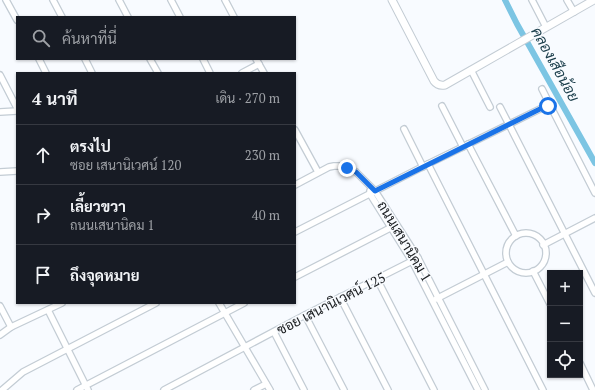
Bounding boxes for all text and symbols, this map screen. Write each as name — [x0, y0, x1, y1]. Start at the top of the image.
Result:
search box — [16, 16, 296, 60]
water label: คลองเสือน้อย — [527, 23, 585, 105]
icon: search — [30, 27, 52, 49]
text: ค้นหาที่นี่ — [62, 28, 117, 48]
text: 4 นาที — [32, 87, 77, 110]
text: เดิน · 270 m — [215, 89, 280, 107]
route start — [539, 97, 557, 115]
text: ตรงไป — [70, 136, 111, 156]
icon: ahead — [32, 144, 54, 166]
text: 230 m — [245, 146, 280, 164]
text: ซอย เสนานิเวศน์ 120 — [70, 156, 181, 174]
route end — [338, 159, 356, 177]
text: เลี้ยวขวา — [70, 196, 126, 216]
street label: ถนนเสนานิคม 1 — [373, 197, 437, 285]
icon: right — [32, 204, 54, 226]
text: 40 m — [252, 206, 280, 224]
text: ถนนเสนานิคม 1 — [70, 216, 154, 234]
icon: arrive — [32, 264, 54, 286]
text: ถึงจุดหมาย — [70, 265, 140, 285]
street label: ซอย เสนานิเวศน์ 125 — [273, 267, 389, 339]
map controls — [547, 270, 583, 378]
button: + — [547, 270, 583, 306]
button: − — [547, 306, 583, 342]
button: locate — [547, 342, 583, 378]

